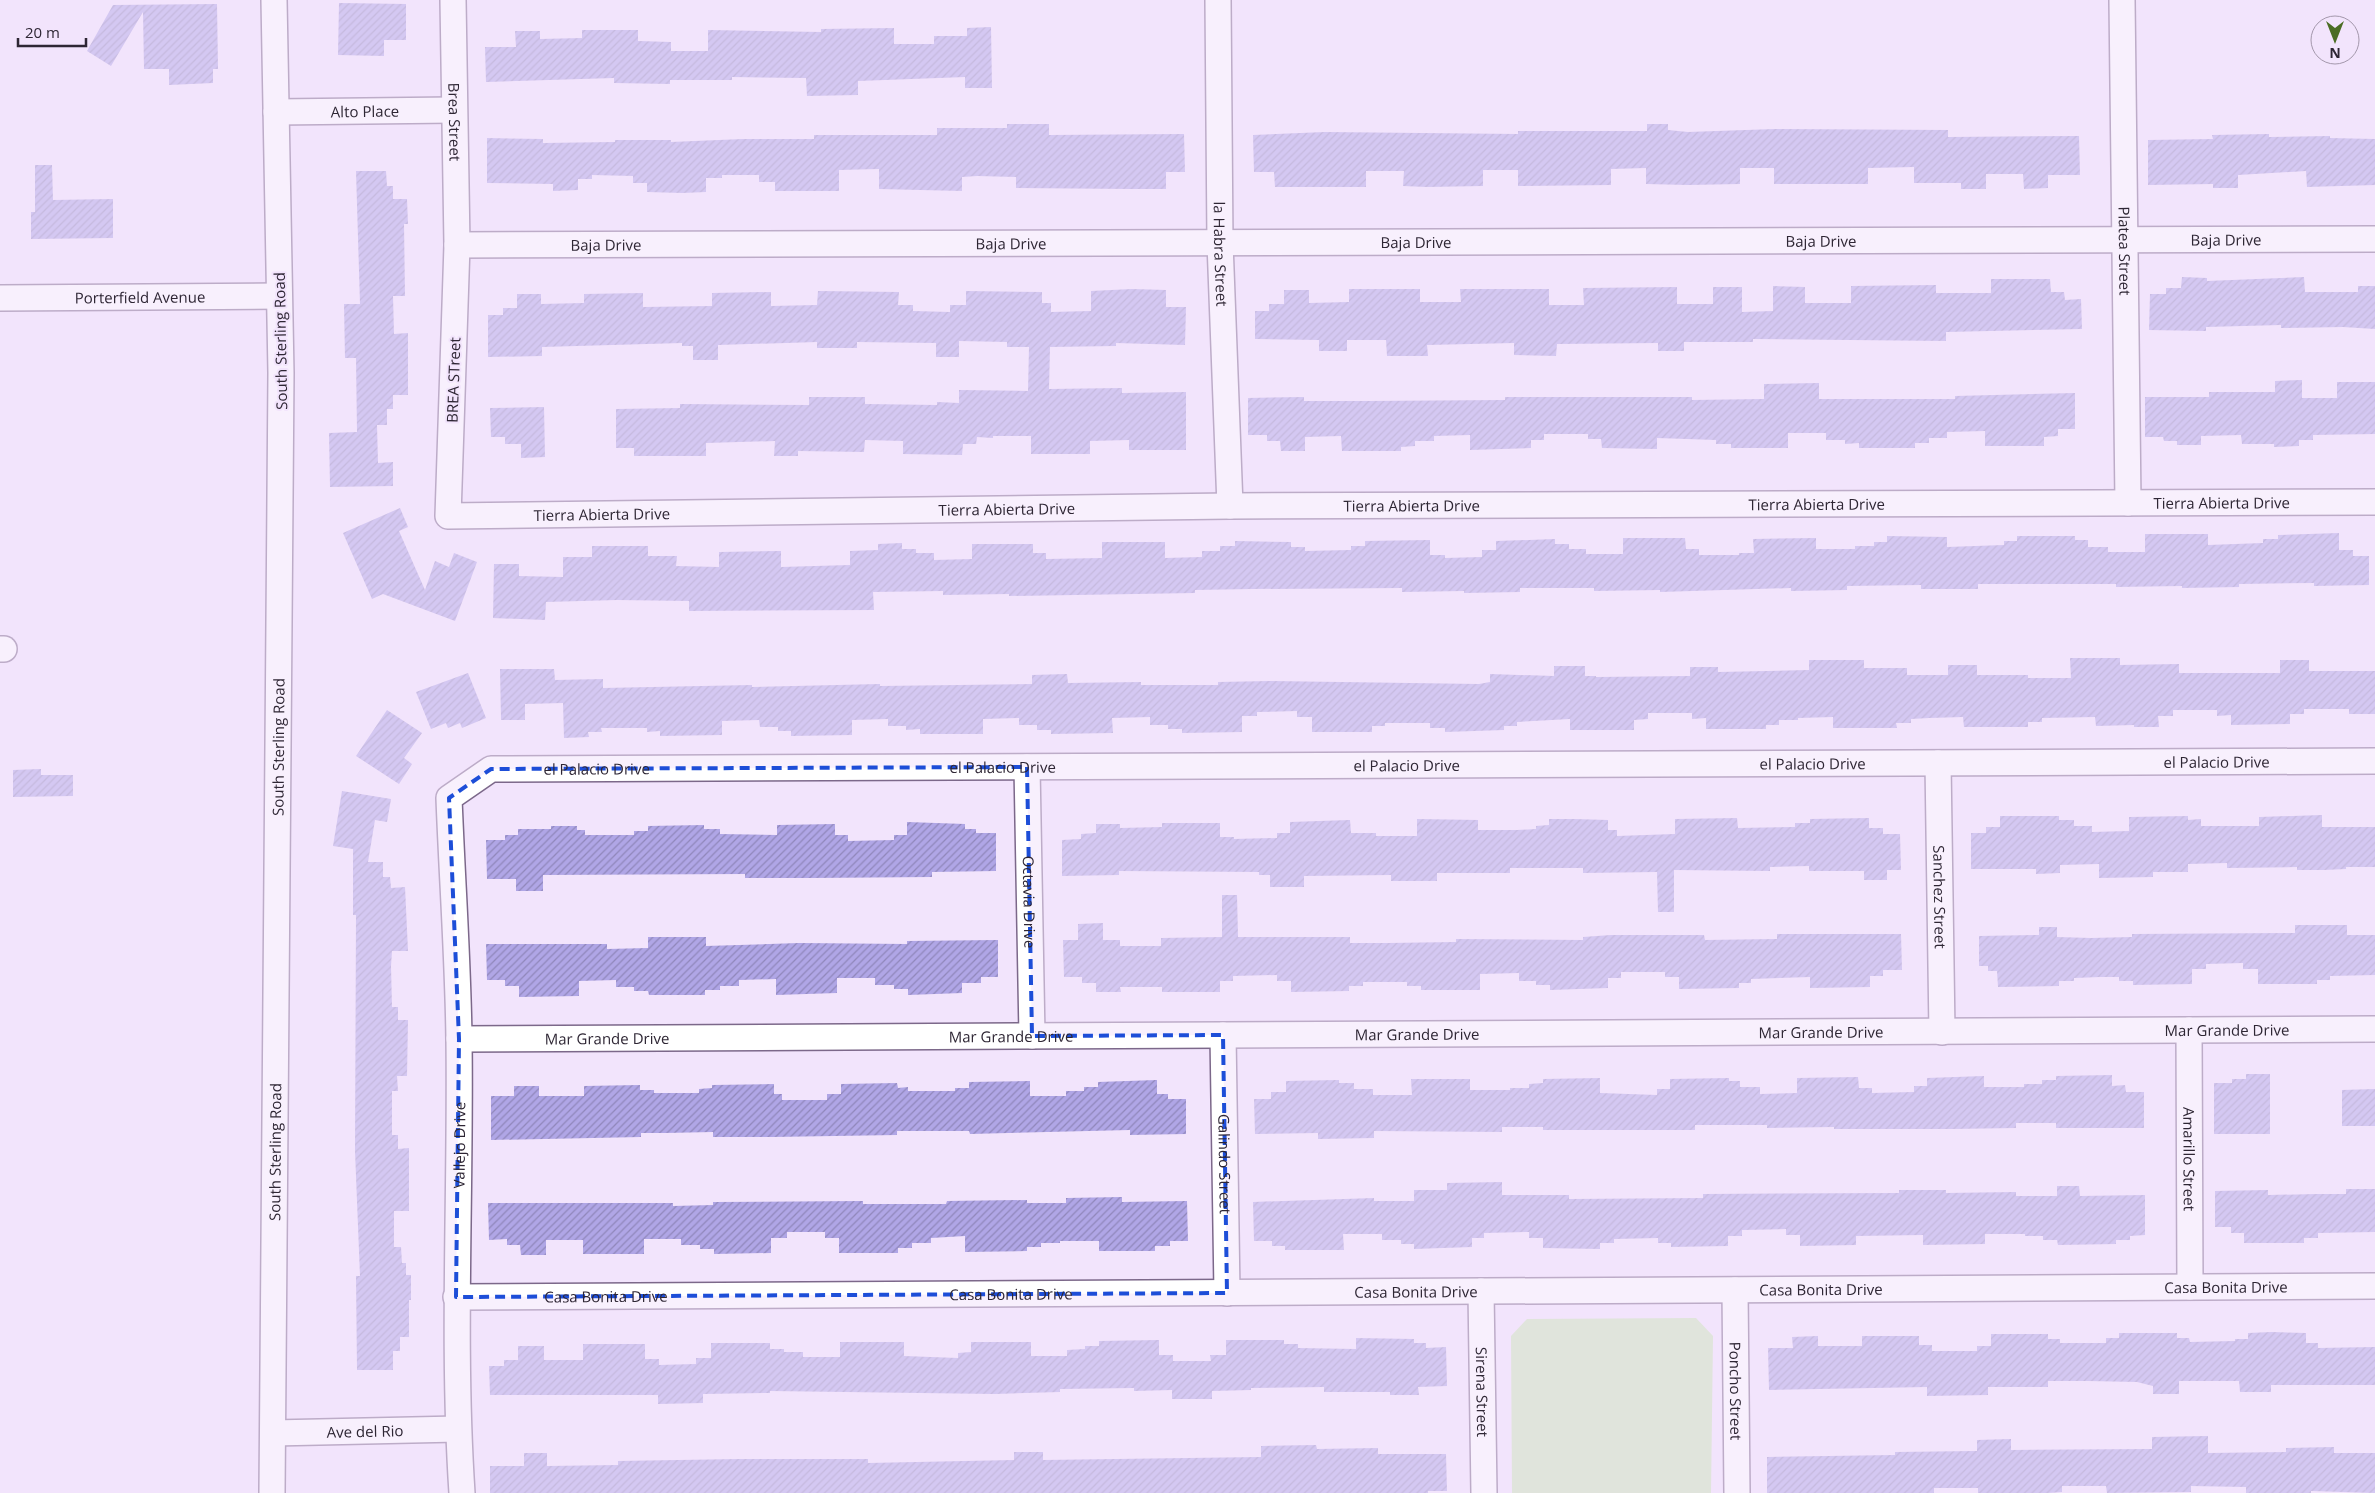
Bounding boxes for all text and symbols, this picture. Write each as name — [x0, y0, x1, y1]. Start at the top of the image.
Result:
scale bar — [18, 15, 85, 47]
north arrow — [2310, 15, 2360, 65]
text: 20 m — [25, 22, 60, 42]
text: N — [2329, 44, 2341, 63]
street label: Brea Street — [444, 83, 466, 161]
street label: Alto Place — [331, 101, 399, 121]
street label: la Habra Street — [1210, 201, 1232, 307]
street label: Platea Street — [2114, 206, 2136, 296]
street label: Baja Drive — [2191, 229, 2261, 250]
street label: Baja Drive — [1786, 231, 1856, 251]
street label: Baja Drive — [1381, 232, 1451, 252]
street label: Baja Drive — [976, 233, 1046, 253]
street label: Baja Drive — [571, 234, 641, 255]
street label: South Sterling Road — [269, 272, 291, 410]
street label: Porterfield Avenue — [75, 287, 205, 307]
street label: BREA STreet — [442, 337, 464, 423]
street label: Tierra Abierta Drive — [2153, 492, 2290, 513]
street label: Tierra Abierta Drive — [1748, 494, 1885, 514]
street label: Tierra Abierta Drive — [1343, 495, 1480, 516]
street label: Tierra Abierta Drive — [938, 498, 1075, 520]
street label: Tierra Abierta Drive — [533, 503, 670, 525]
street label: South Sterling Road — [267, 678, 289, 816]
street label: el Palacio Drive — [2163, 751, 2270, 772]
street label: el Palacio Drive — [1759, 753, 1866, 774]
street label: el Palacio Drive — [1353, 755, 1460, 775]
street label: el Palacio Drive — [949, 757, 1056, 777]
street label: el Palacio Drive — [543, 758, 650, 779]
street label: Sanchez Street — [1929, 845, 1951, 949]
street label: Octavia Drive — [1019, 855, 1040, 949]
street label: Mar Grande Drive — [2165, 1019, 2289, 1040]
street label: Mar Grande Drive — [1759, 1022, 1883, 1042]
street label: Mar Grande Drive — [1355, 1024, 1479, 1044]
street label: Mar Grande Drive — [949, 1026, 1073, 1046]
street label: Mar Grande Drive — [545, 1028, 669, 1049]
street label: South Sterling Road — [264, 1083, 285, 1221]
street label: Vallejo Drive — [448, 1102, 469, 1189]
street label: Amarillo Street — [2179, 1107, 2200, 1211]
street label: Galindo Street — [1214, 1114, 1236, 1214]
street label: Casa Bonita Drive — [2164, 1277, 2288, 1297]
street label: Casa Bonita Drive — [1759, 1279, 1883, 1300]
street label: Casa Bonita Drive — [1354, 1281, 1478, 1302]
street label: Casa Bonita Drive — [949, 1283, 1073, 1304]
street label: Casa Bonita Drive — [544, 1286, 668, 1306]
street label: Poncho Street — [1726, 1342, 1746, 1440]
street label: Sirena Street — [1472, 1347, 1493, 1437]
street label: Ave del Rio — [326, 1420, 404, 1442]

